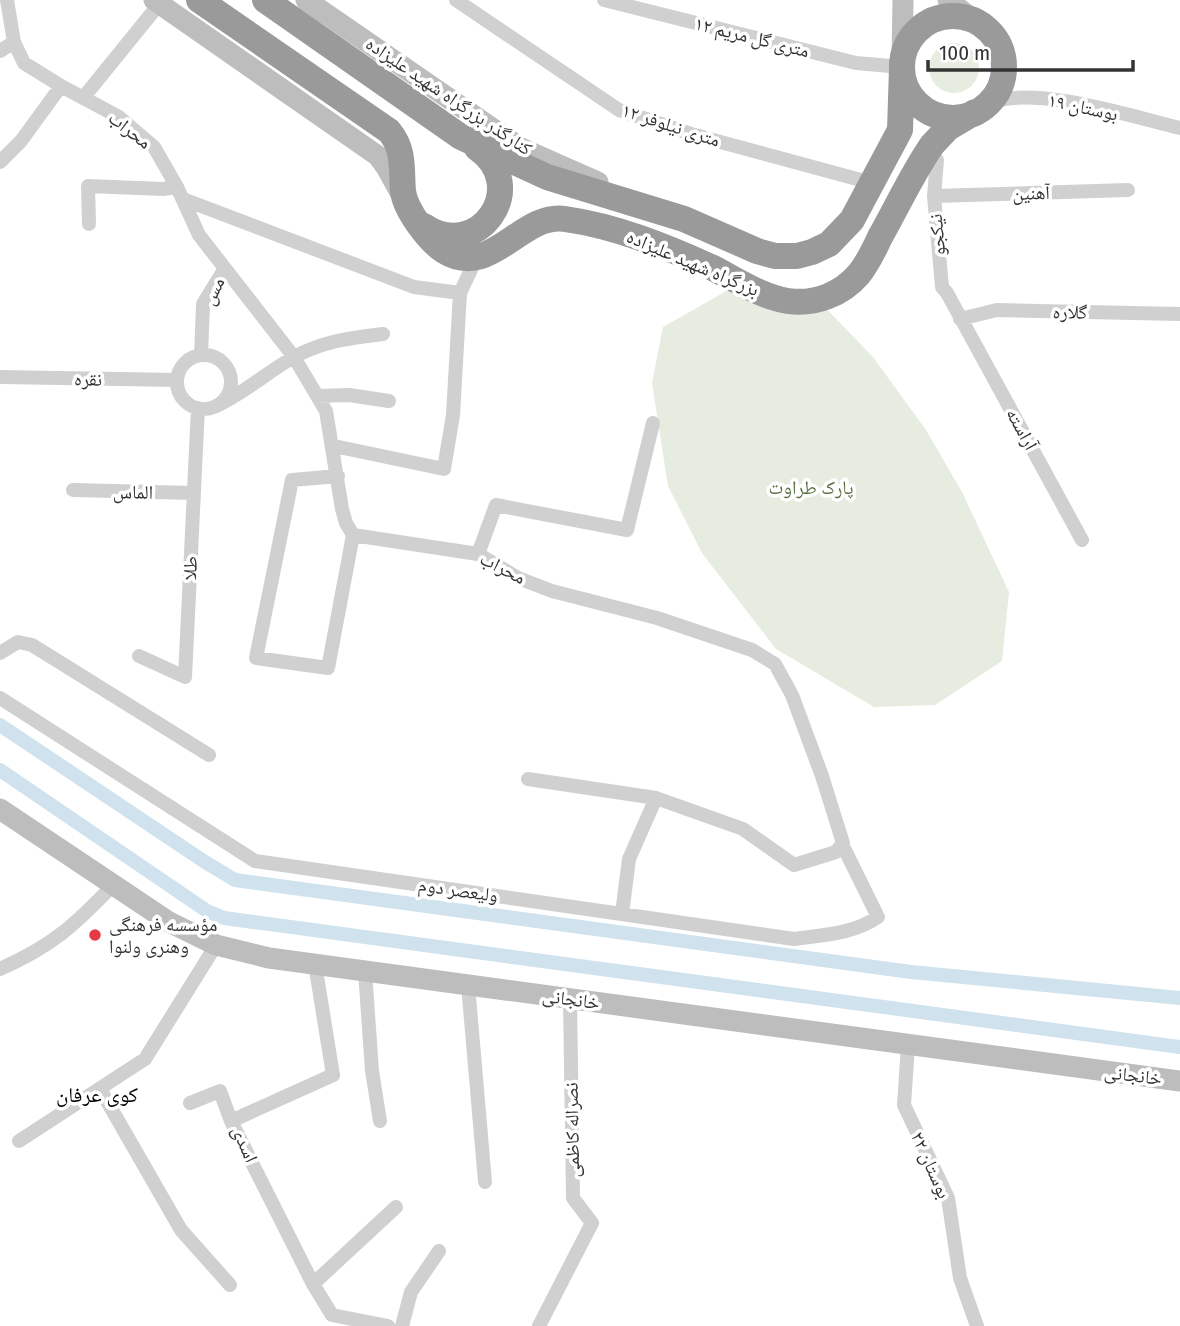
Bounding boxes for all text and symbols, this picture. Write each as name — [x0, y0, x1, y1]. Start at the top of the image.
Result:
street label: ۱۲ متری گل مریم — [692, 12, 812, 63]
scale bar — [928, 28, 1133, 72]
street label: کنارگذر بزرگراه شهید علیزاده — [361, 32, 537, 160]
text: 100 m — [939, 40, 990, 66]
street label: بوستان ۱۹ — [1046, 88, 1120, 126]
street label: ۱۲ متری نیلوفر — [619, 98, 723, 152]
street label: محراب — [104, 106, 156, 154]
street label: آهنین — [1012, 181, 1051, 205]
street label: نیکجو — [924, 213, 950, 257]
street label: بزرگراه شهید علیزاده — [623, 225, 763, 301]
street label: مس — [197, 273, 229, 309]
street label: گلاره — [1053, 300, 1088, 324]
street label: نقره — [74, 367, 102, 391]
street label: آراسته — [1001, 404, 1043, 455]
park label: پارک طراوت — [768, 476, 854, 499]
street label: الماس — [113, 480, 153, 504]
street label: محراب — [476, 547, 530, 589]
street label: طلا — [178, 555, 202, 581]
street label: ولیعصر دوم — [416, 873, 500, 909]
place label: مؤسسه فرهنگی وهنری ولنوا — [109, 913, 217, 958]
marker: مؤسسه فرهنگی وهنری ولنوا — [87, 927, 103, 943]
street label: خانجانی — [541, 984, 601, 1014]
street label: خانجانی — [1103, 1060, 1163, 1090]
district label: کوی عرفان — [56, 1082, 138, 1108]
street label: نصراله کاظمی — [560, 1082, 584, 1178]
street label: اسدی — [227, 1122, 263, 1166]
street label: بوستان ۲۲ — [906, 1128, 956, 1202]

